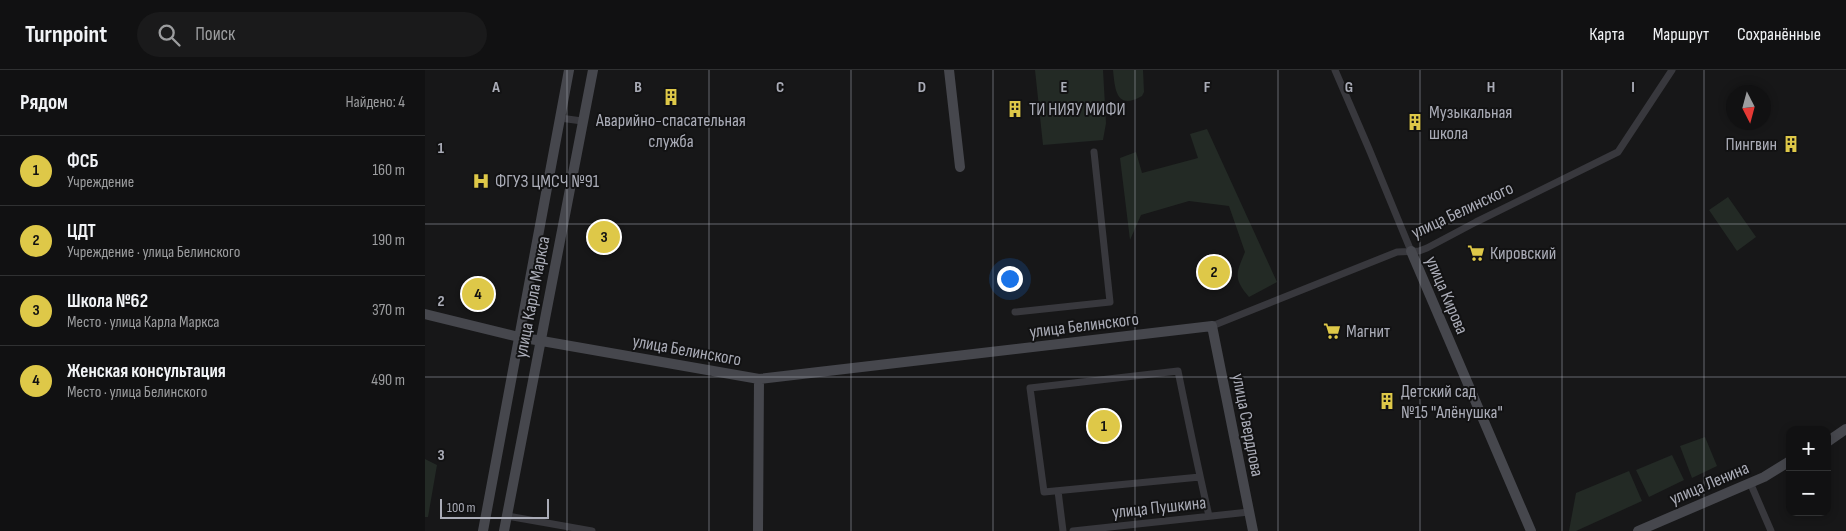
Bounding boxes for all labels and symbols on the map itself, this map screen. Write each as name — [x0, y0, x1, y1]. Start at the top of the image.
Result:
text: A — [491, 78, 500, 97]
text: B — [634, 78, 642, 97]
text: C — [776, 78, 784, 97]
text: D — [918, 78, 926, 97]
text: E — [1061, 78, 1068, 97]
text: F — [1204, 78, 1211, 97]
text: G — [1345, 78, 1353, 97]
text: H — [1487, 78, 1495, 97]
text: I — [1631, 78, 1635, 97]
north arrow — [1726, 85, 1771, 130]
building icon: Аварийно-спасательная служба — [661, 87, 681, 107]
building icon: ТИ НИЯУ МИФИ — [1005, 99, 1025, 119]
place label: ТИ НИЯУ МИФИ — [1029, 99, 1126, 120]
place label: Музыкальная школа — [1429, 102, 1512, 144]
place label: Аварийно-спасательная служба — [595, 110, 746, 152]
building icon: Музыкальная школа — [1405, 112, 1425, 132]
place label: Пингвин — [1726, 134, 1777, 155]
building icon: Пингвин — [1781, 134, 1801, 154]
text: 1 — [438, 139, 445, 158]
hospital icon: ФГУЗ ЦМСЧ №91 — [471, 171, 491, 191]
place label: ФГУЗ ЦМСЧ №91 — [495, 171, 600, 192]
street label: улица Белинского — [1408, 178, 1517, 243]
pin: 3 — [588, 218, 620, 256]
street label: улица Карла Маркса — [510, 234, 555, 360]
supermarket icon: Кировский — [1466, 243, 1486, 263]
place label: Кировский — [1490, 243, 1556, 264]
pin: 2 — [1198, 253, 1230, 291]
street label: улица Кирова — [1421, 253, 1472, 337]
your location — [997, 266, 1023, 292]
pin: 4 — [462, 275, 494, 313]
text: 2 — [437, 292, 445, 311]
street label: улица Белинского — [1028, 308, 1140, 343]
supermarket icon: Магнит — [1322, 321, 1342, 341]
place label: Магнит — [1346, 321, 1390, 342]
street label: улица Белинского — [631, 331, 743, 370]
street label: улица Свердлова — [1227, 372, 1268, 478]
place label: Детский сад №15 "Алёнушка" — [1401, 381, 1503, 423]
building icon: Детский сад №15 "Алёнушка" — [1377, 391, 1397, 411]
pin: 1 — [1088, 407, 1120, 445]
text: 3 — [437, 446, 445, 465]
street label: улица Ленина — [1666, 457, 1752, 510]
street label: улица Пушкина — [1111, 492, 1207, 523]
scale bar — [440, 496, 549, 519]

